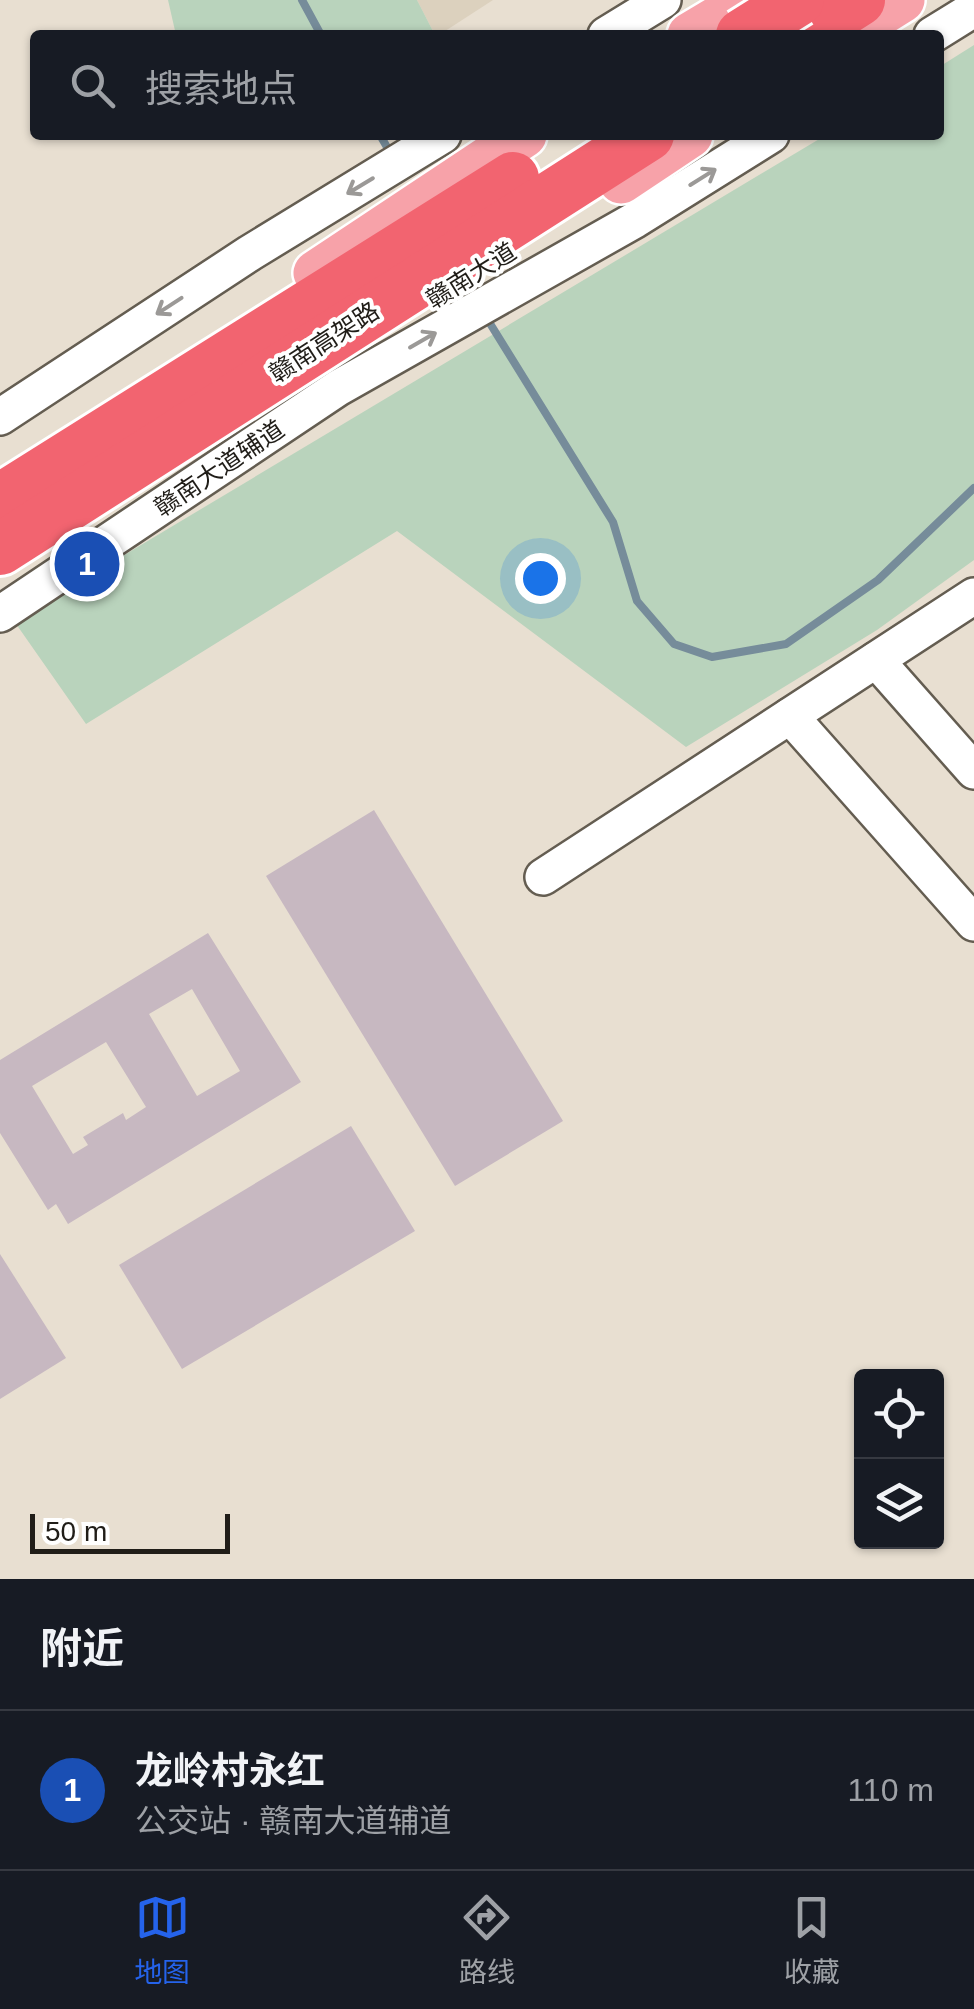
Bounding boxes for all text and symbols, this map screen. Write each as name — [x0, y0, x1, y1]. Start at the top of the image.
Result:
search box — [30, 30, 944, 140]
icon: search — [65, 58, 120, 113]
text: 搜索地点 — [145, 68, 297, 110]
one-way arrow — [688, 167, 717, 188]
one-way arrow — [346, 176, 375, 196]
street label: 赣南大道 — [421, 237, 521, 313]
one-way arrow — [155, 296, 183, 317]
street label: 赣南高架路 — [264, 296, 384, 388]
one-way arrow — [408, 330, 436, 350]
street label: 赣南大道辅道 — [149, 414, 289, 522]
pin: 1 — [54, 526, 120, 602]
your location — [515, 553, 566, 604]
map controls — [854, 1369, 944, 1549]
button: locate — [854, 1369, 944, 1459]
button: layers — [854, 1459, 944, 1549]
scale bar — [30, 1509, 230, 1554]
text: 50 m — [45, 1516, 107, 1547]
text: 附近 — [40, 1625, 124, 1672]
text: 龙岭村永红 — [135, 1750, 325, 1792]
text: 1 — [64, 1772, 81, 1808]
text: 110 m — [847, 1772, 934, 1808]
text: 公交站 · 赣南大道辅道 — [135, 1803, 451, 1839]
tab: 地图 — [134, 1890, 190, 1990]
tab: 路线 — [459, 1890, 515, 1990]
tab: 收藏 — [784, 1890, 840, 1990]

